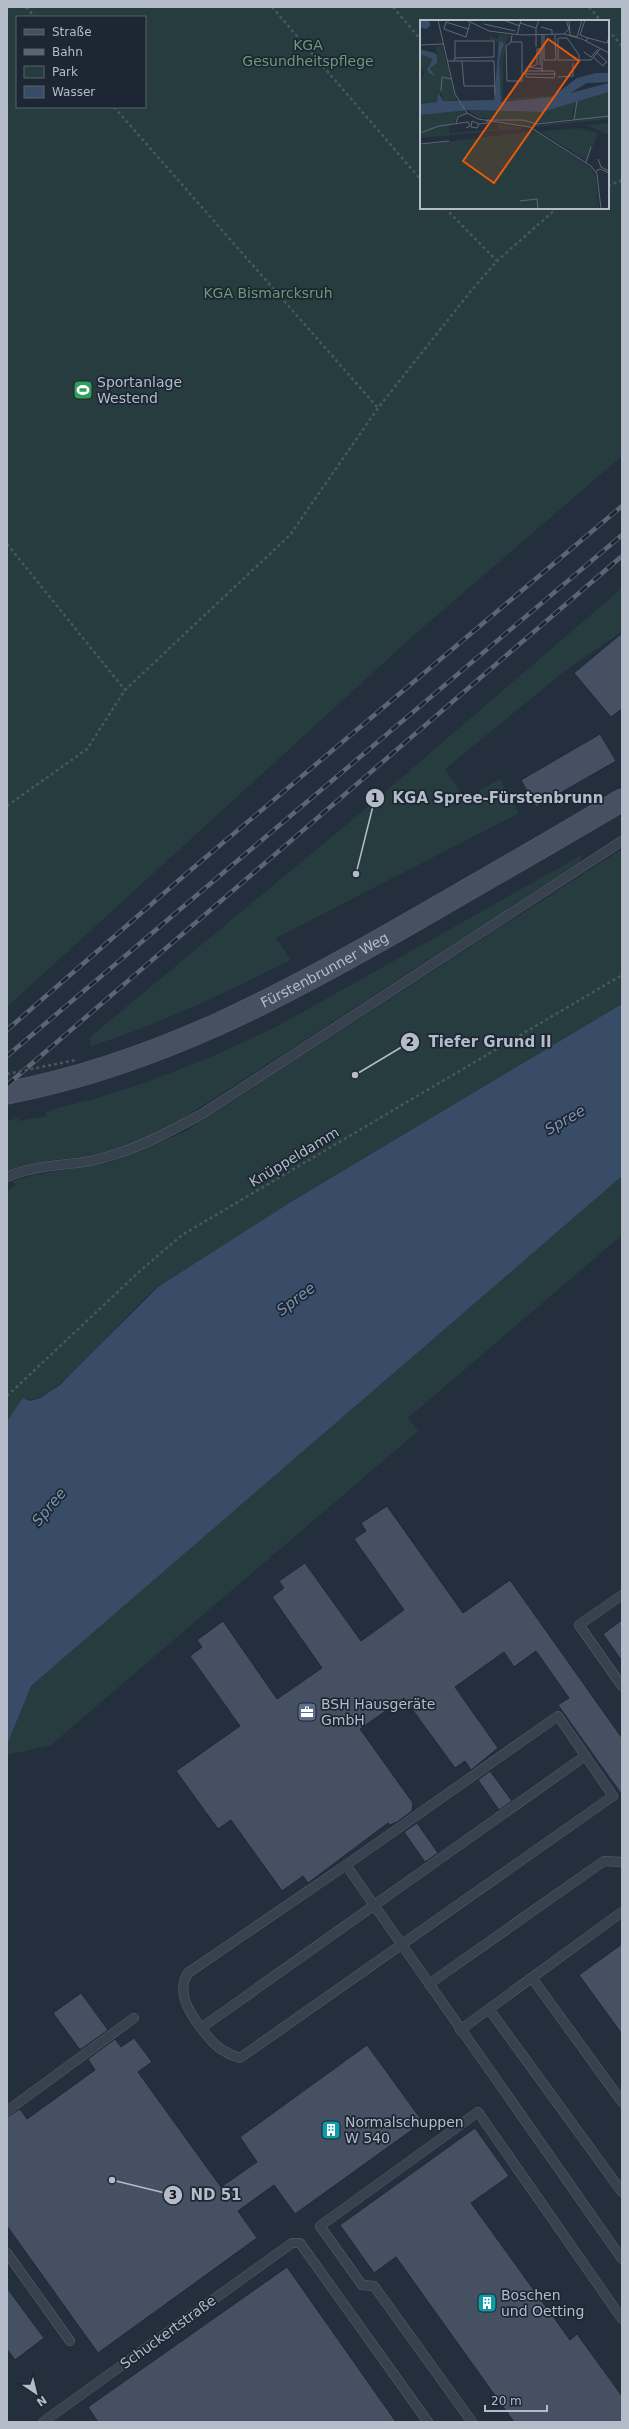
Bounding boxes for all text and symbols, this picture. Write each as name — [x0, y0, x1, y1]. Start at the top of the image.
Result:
legend — [16, 16, 146, 108]
inset map — [420, 20, 609, 209]
text: Straße — [52, 25, 92, 39]
park label: KGA Gesundheitspflege — [242, 37, 374, 69]
text: Bahn — [52, 45, 83, 59]
text: Park — [52, 65, 78, 79]
text: Wasser — [52, 85, 95, 99]
park label: KGA Bismarcksruh — [203, 285, 333, 301]
place label: Sportanlage Westend — [97, 374, 182, 406]
sports icon: Sportanlage Westend — [72, 379, 94, 401]
callout: KGA Spree-Fürstenbrunn — [365, 785, 612, 812]
text: KGA Spree-Fürstenbrunn — [393, 789, 603, 807]
text: 1 — [371, 791, 379, 805]
street label: Fürstenbrunner Weg — [258, 929, 391, 1011]
callout: Tiefer Grund II — [400, 1029, 559, 1056]
text: Tiefer Grund II — [428, 1033, 552, 1051]
text: 2 — [406, 1035, 414, 1049]
water label: Spree — [542, 1101, 588, 1139]
street label: Knüppeldamm — [246, 1124, 342, 1190]
water label: Spree — [273, 1279, 319, 1319]
water label: Spree — [28, 1484, 70, 1530]
place label: BSH Hausgeräte GmbH — [321, 1696, 435, 1728]
office icon: BSH Hausgeräte GmbH — [296, 1701, 318, 1723]
place label: Normalschuppen W 540 — [345, 2114, 464, 2146]
building icon: Normalschuppen W 540 — [320, 2119, 342, 2141]
callout: ND 51 — [163, 2181, 250, 2208]
text: ND 51 — [190, 2186, 242, 2204]
text: 3 — [169, 2188, 177, 2202]
place label: Boschen und Oetting — [501, 2287, 584, 2319]
street label: Schuckertstraße — [117, 2292, 219, 2372]
building icon: Boschen und Oetting — [476, 2292, 498, 2314]
north arrow — [16, 2373, 56, 2413]
scale bar — [485, 2387, 547, 2413]
text: N — [34, 2393, 49, 2409]
text: 20 m — [491, 2394, 522, 2408]

